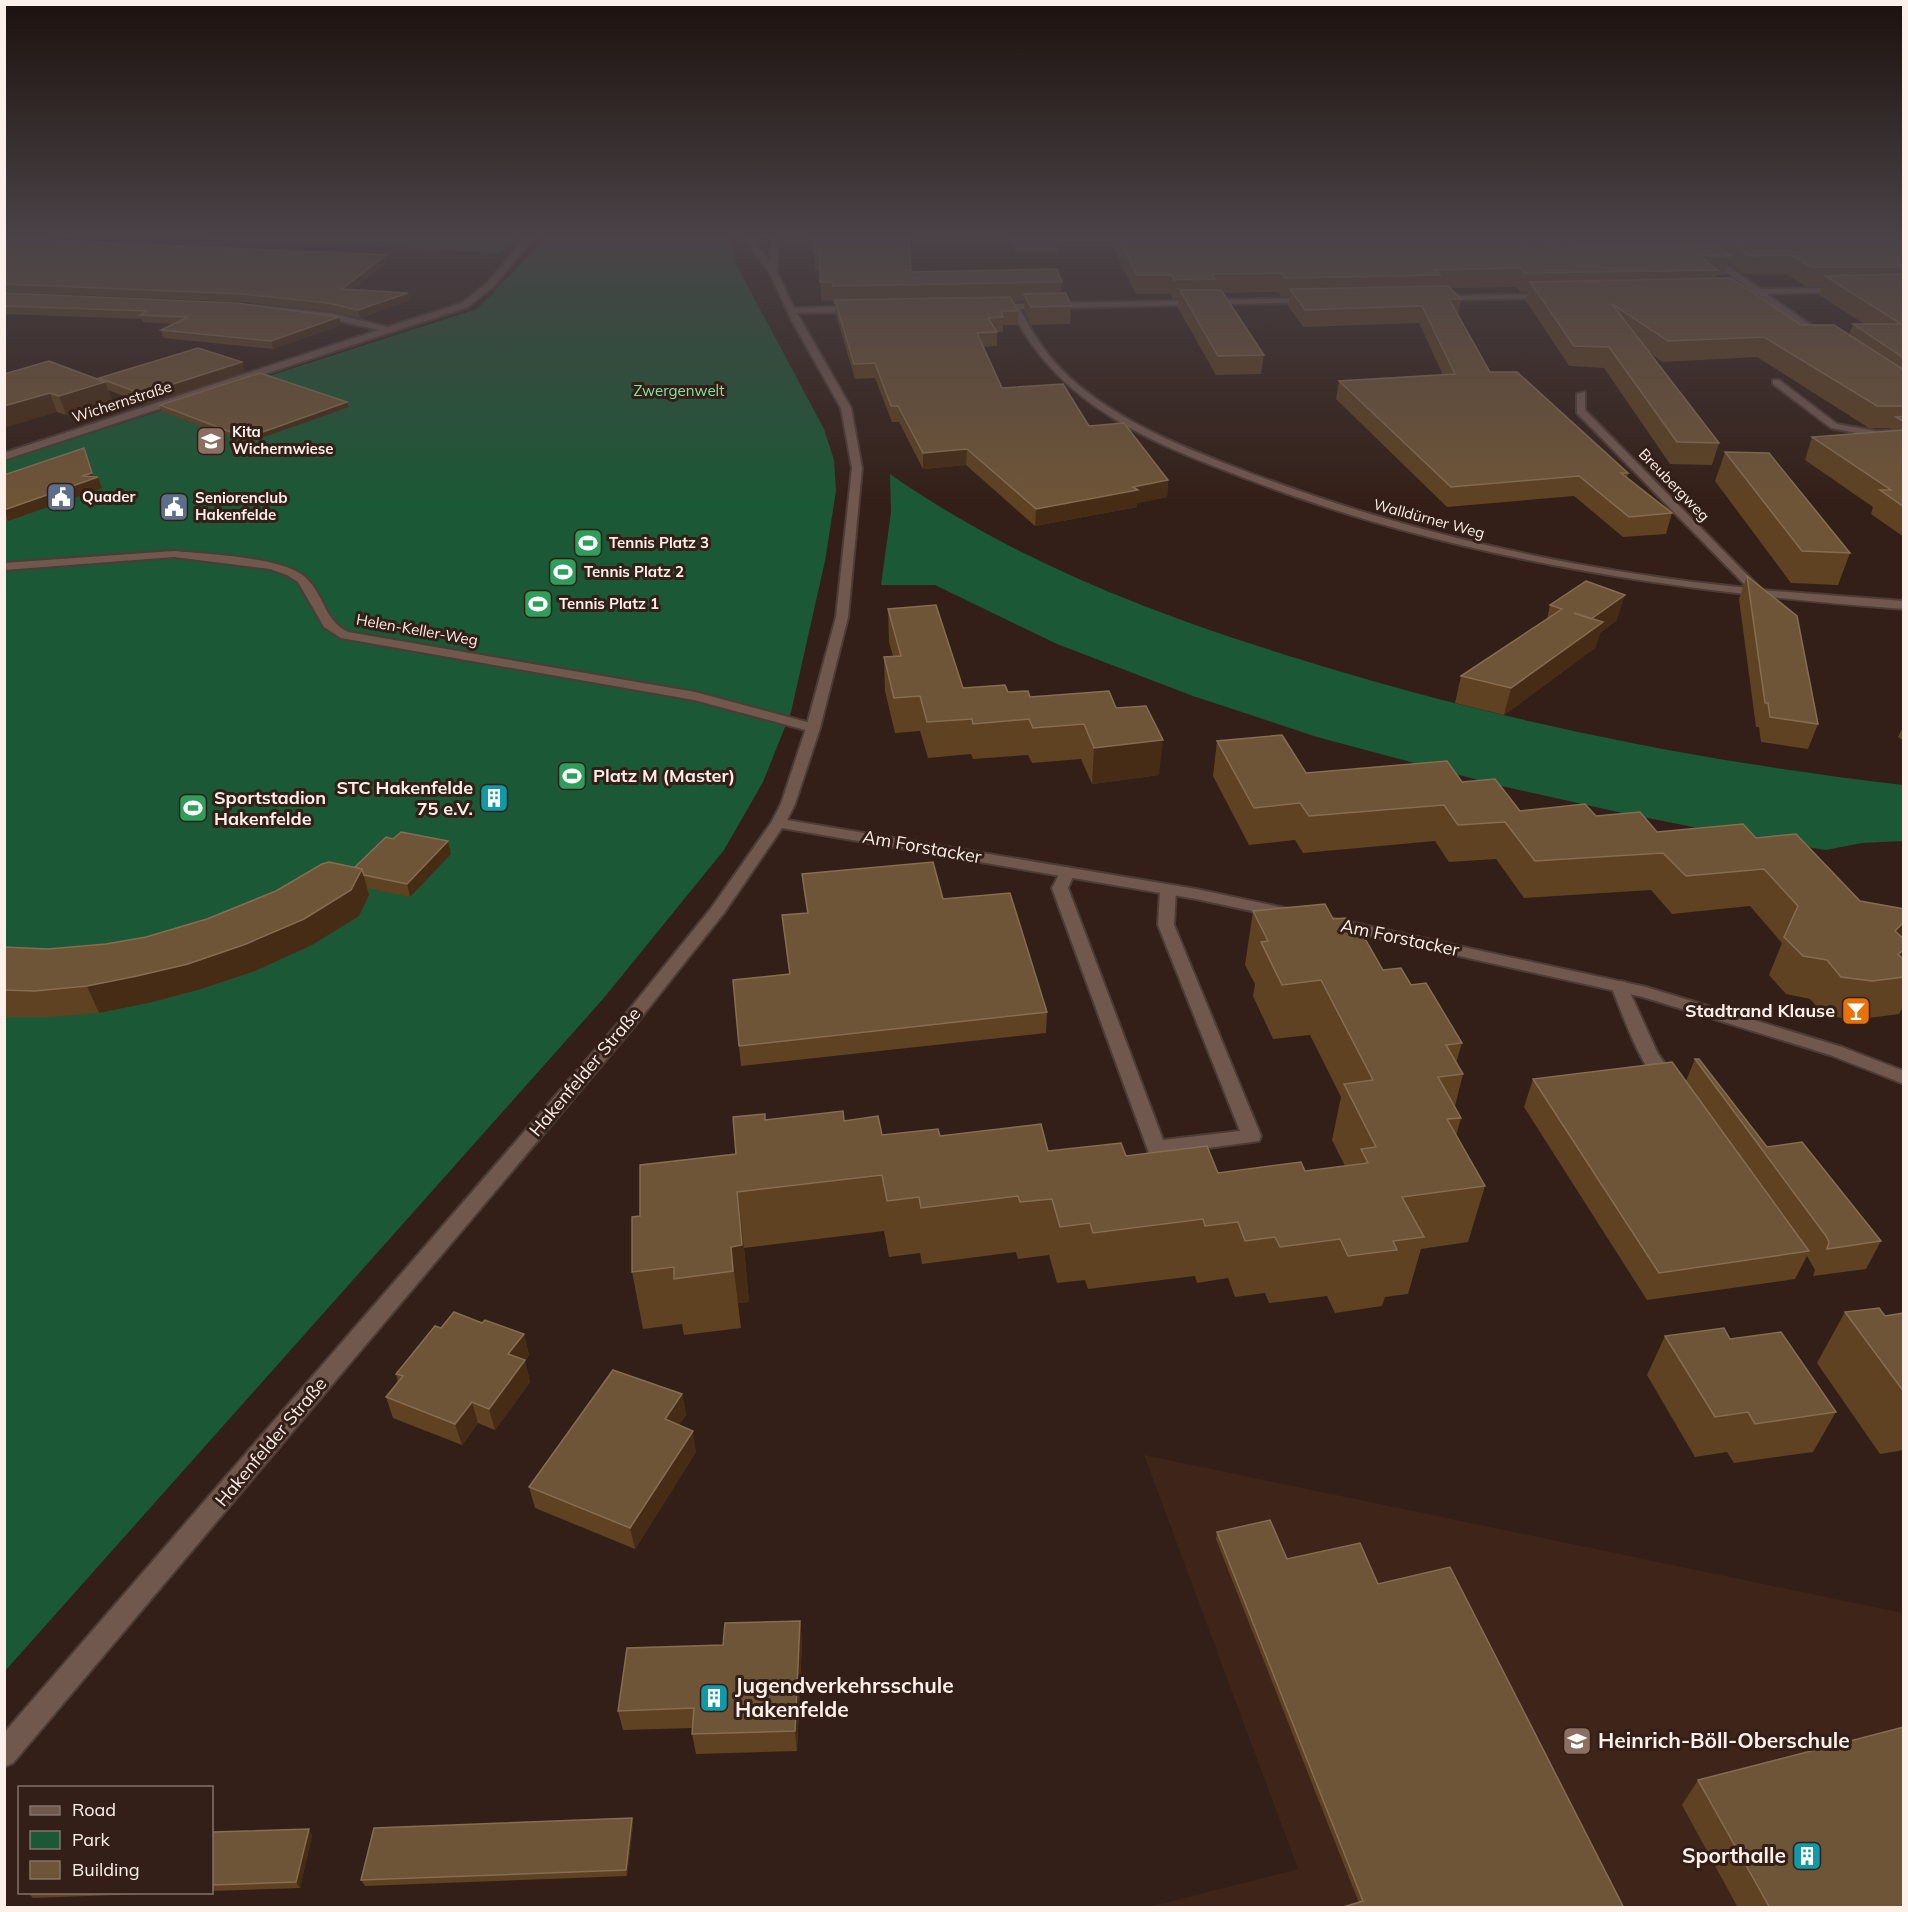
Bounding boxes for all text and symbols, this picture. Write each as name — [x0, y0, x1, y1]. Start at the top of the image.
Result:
street label: Wichernstraße — [70, 376, 174, 427]
park label: Zwergenwelt — [634, 381, 724, 400]
place label: Kita Wichernwiese — [232, 422, 334, 458]
school or university icon: Kita Wichernwiese — [195, 425, 227, 457]
street label: Breubergweg — [1635, 444, 1714, 525]
public building icon: Quader — [45, 481, 77, 513]
place label: Quader — [82, 487, 136, 506]
place label: Seniorenclub Hakenfelde — [195, 488, 288, 524]
public building icon: Seniorenclub Hakenfelde — [158, 491, 190, 523]
street label: Walldürner Weg — [1371, 495, 1487, 542]
sports icon: Tennis Platz 3 — [572, 527, 604, 559]
place label: Tennis Platz 3 — [609, 533, 709, 552]
sports icon: Tennis Platz 2 — [547, 556, 579, 588]
place label: Tennis Platz 2 — [584, 562, 684, 581]
sports icon: Tennis Platz 1 — [522, 588, 554, 620]
place label: Tennis Platz 1 — [559, 594, 659, 613]
street label: Helen-Keller-Weg — [355, 609, 479, 650]
sports icon: Platz M (Master) — [556, 760, 588, 792]
place label: Platz M (Master) — [593, 764, 735, 787]
place label: STC Hakenfelde 75 e.V. — [336, 776, 473, 820]
building icon: STC Hakenfelde 75 e.V. — [478, 782, 510, 814]
place label: Sportstadion Hakenfelde — [214, 786, 326, 830]
sports icon: Sportstadion Hakenfelde — [177, 792, 209, 824]
street label: Am Forstacker — [861, 825, 984, 868]
street label: Am Forstacker — [1339, 914, 1462, 961]
bar icon: Stadtrand Klause — [1840, 995, 1872, 1027]
place label: Stadtrand Klause — [1685, 999, 1835, 1022]
street label: Hakenfelder Straße — [524, 1002, 645, 1141]
street label: Hakenfelder Straße — [210, 1372, 331, 1511]
place label: Jugendverkehrsschule Hakenfelde — [735, 1672, 954, 1722]
building icon: Jugendverkehrsschule Hakenfelde — [698, 1682, 730, 1714]
school or university icon: Heinrich-Böll-Oberschule — [1561, 1725, 1593, 1757]
place label: Heinrich-Böll-Oberschule — [1598, 1727, 1850, 1753]
legend — [18, 1786, 213, 1894]
text: Road — [72, 1798, 116, 1821]
text: Park — [72, 1828, 111, 1851]
building icon: Sporthalle — [1791, 1840, 1823, 1872]
place label: Sporthalle — [1682, 1842, 1786, 1868]
text: Building — [72, 1858, 140, 1881]

